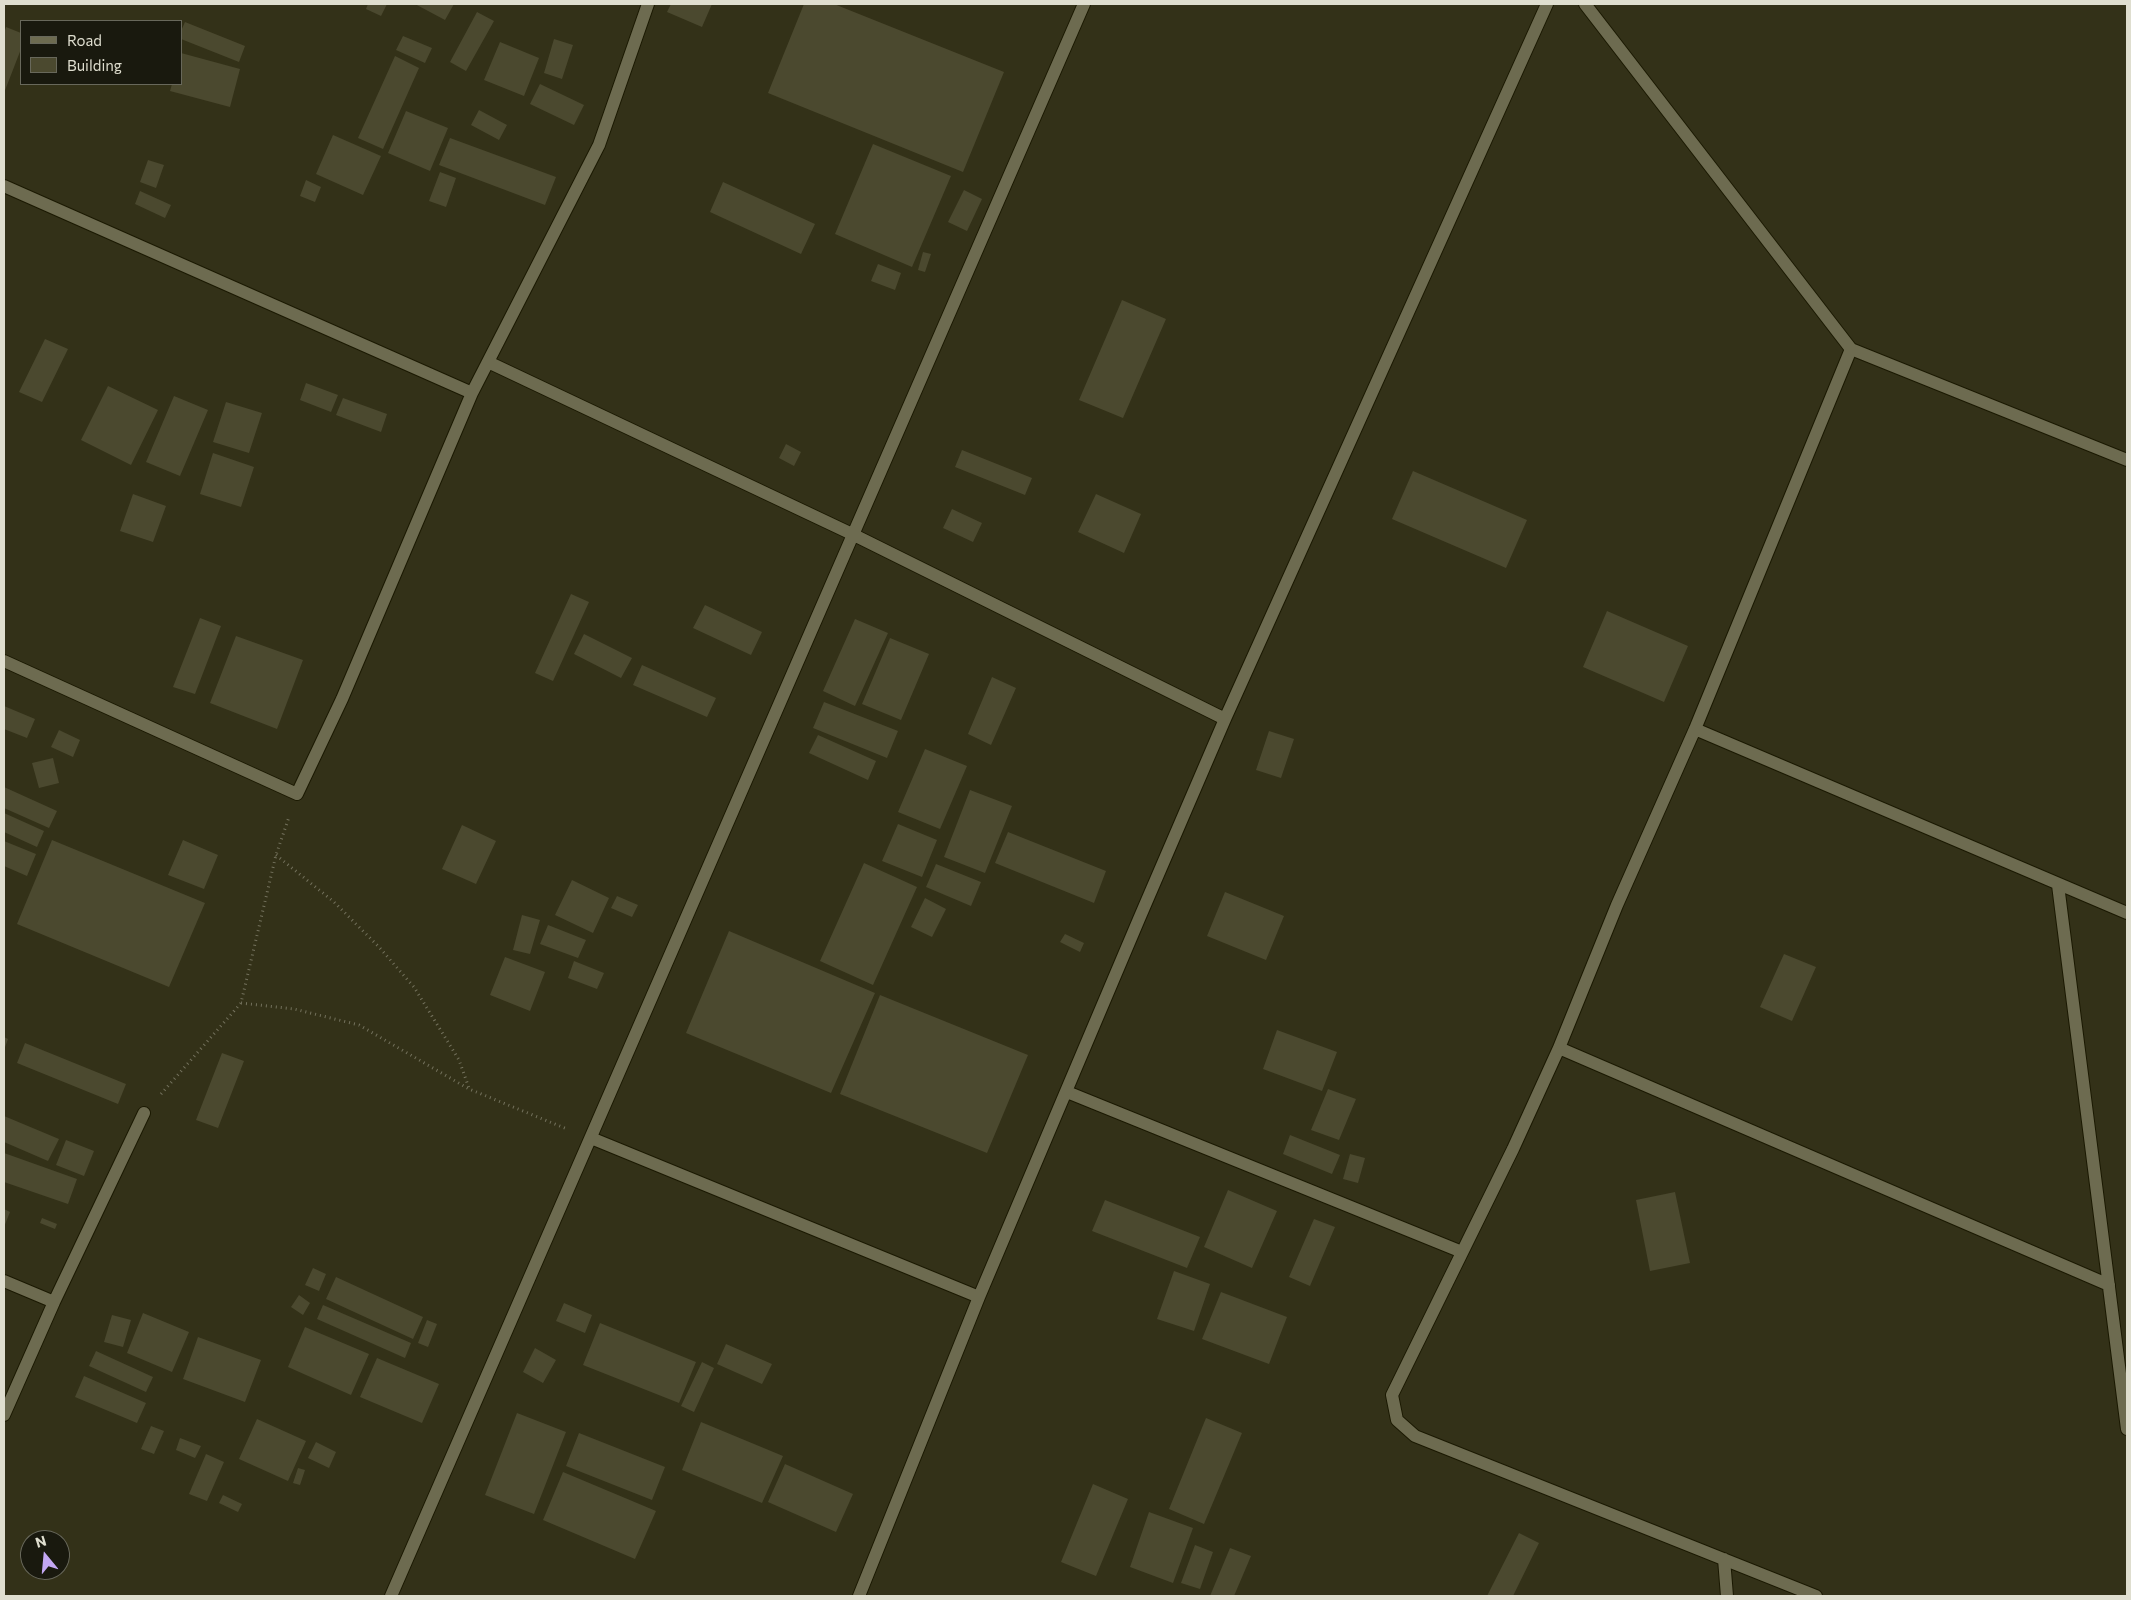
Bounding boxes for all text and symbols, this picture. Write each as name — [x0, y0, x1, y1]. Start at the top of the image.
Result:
legend — [20, 20, 182, 85]
text: Road — [67, 31, 102, 49]
text: Building — [67, 56, 122, 74]
north arrow — [20, 1530, 70, 1580]
text: N — [33, 1531, 48, 1551]

